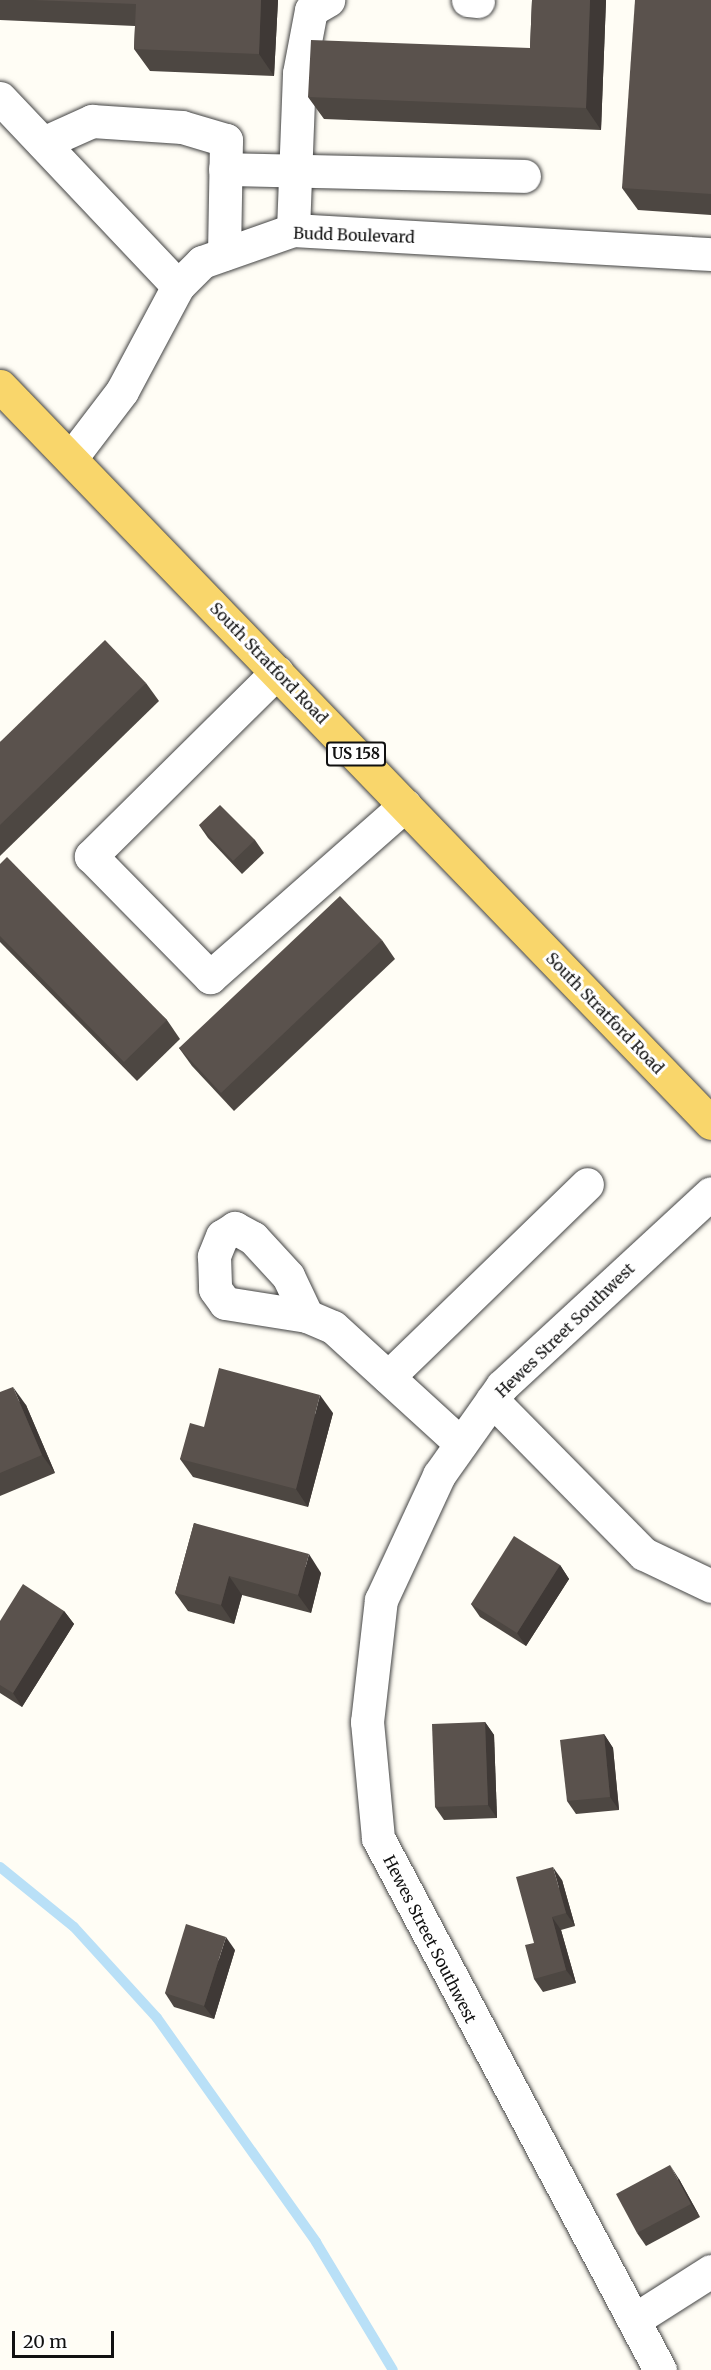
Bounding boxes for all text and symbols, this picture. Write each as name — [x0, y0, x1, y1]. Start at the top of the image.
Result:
street label: Budd Boulevard — [293, 223, 415, 247]
street label: South Stratford Road — [206, 598, 332, 728]
road number: US 158 — [324, 742, 388, 766]
street label: South Stratford Road — [542, 948, 668, 1078]
street label: Hewes Street Southwest — [492, 1259, 638, 1401]
street label: Hewes Street Southwest — [379, 1852, 481, 2026]
scale bar — [15, 2319, 117, 2357]
text: 20 m — [23, 2330, 67, 2353]

